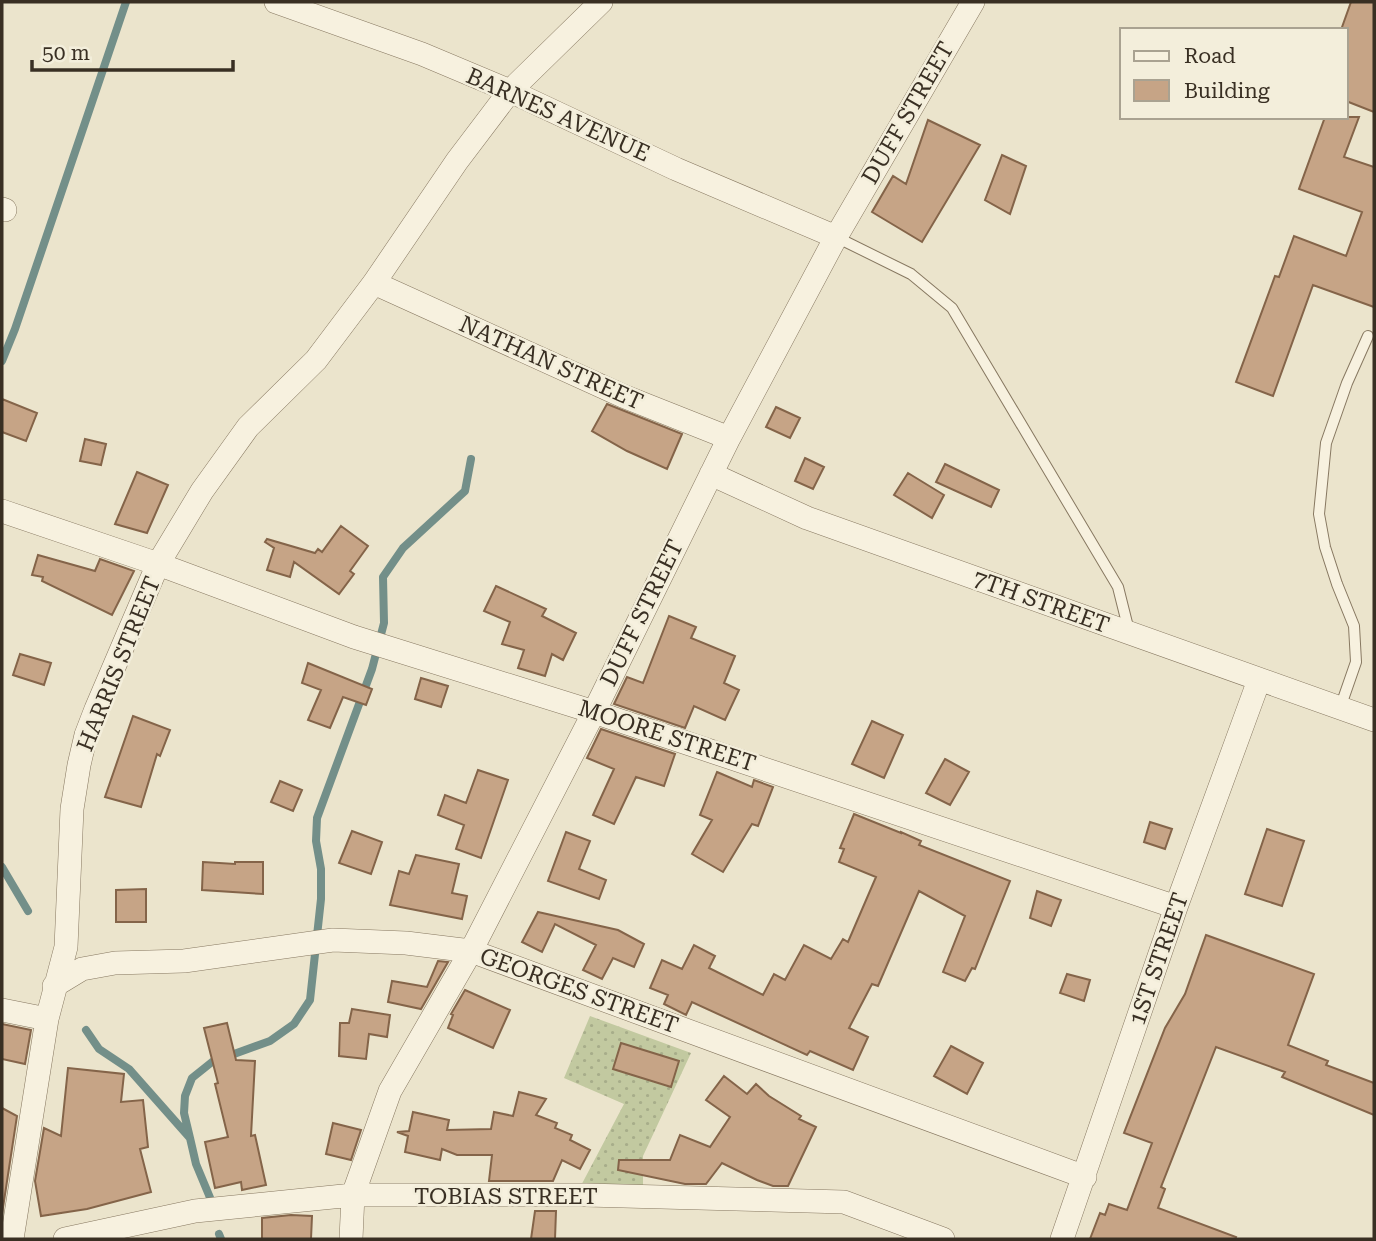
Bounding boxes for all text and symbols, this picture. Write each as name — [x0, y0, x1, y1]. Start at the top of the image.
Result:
scale bar — [32, 28, 233, 72]
legend — [1120, 28, 1348, 119]
street label: DUFF STREET — [856, 37, 960, 189]
text: 50 m — [42, 41, 90, 65]
text: Road — [1184, 44, 1236, 68]
street label: BARNES AVENUE — [462, 62, 654, 168]
text: Building — [1184, 79, 1270, 103]
street label: NATHAN STREET — [455, 310, 647, 416]
street label: DUFF STREET — [595, 535, 689, 691]
street label: 7TH STREET — [969, 565, 1113, 639]
street label: HARRIS STREET — [72, 573, 166, 755]
street label: MOORE STREET — [575, 695, 759, 777]
street label: 1ST STREET — [1124, 889, 1194, 1029]
street label: GEORGES STREET — [476, 943, 682, 1039]
street label: TOBIAS STREET — [414, 1183, 598, 1210]

